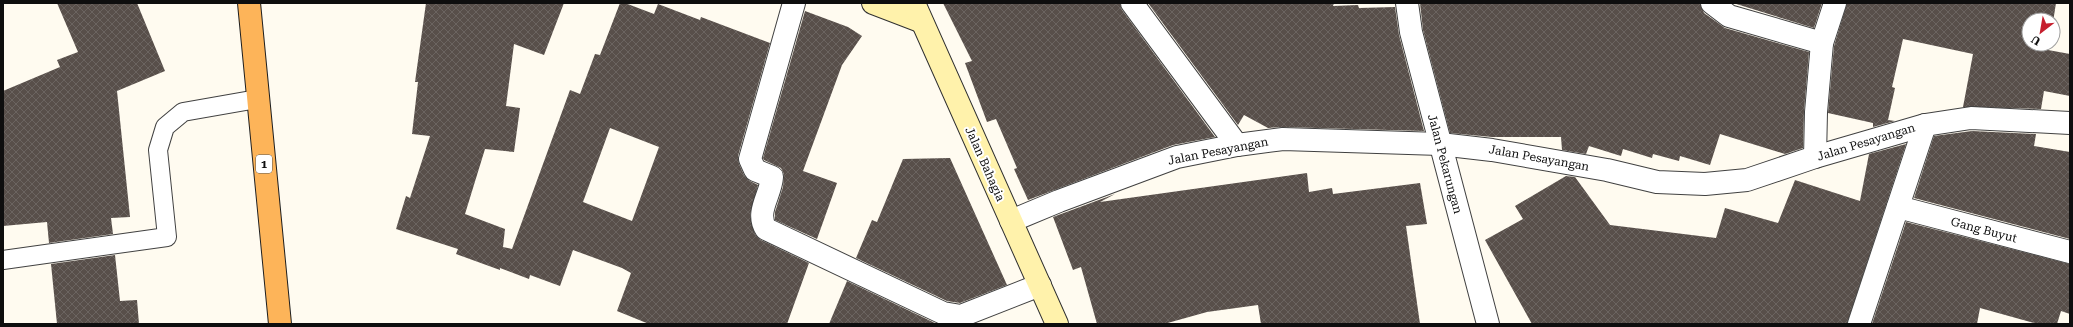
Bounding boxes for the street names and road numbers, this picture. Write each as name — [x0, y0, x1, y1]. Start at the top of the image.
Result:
street label: Jalan Pekarungan — [1425, 113, 1465, 216]
street label: Jalan Pesayangan — [1815, 120, 1917, 164]
street label: Jalan Bahagia — [962, 125, 1008, 204]
street label: Jalan Pesayangan — [1167, 134, 1270, 168]
street label: Jalan Pesayangan — [1488, 142, 1591, 174]
road number: 1 — [256, 155, 272, 173]
street label: Gang Buyut — [1949, 214, 2019, 246]

